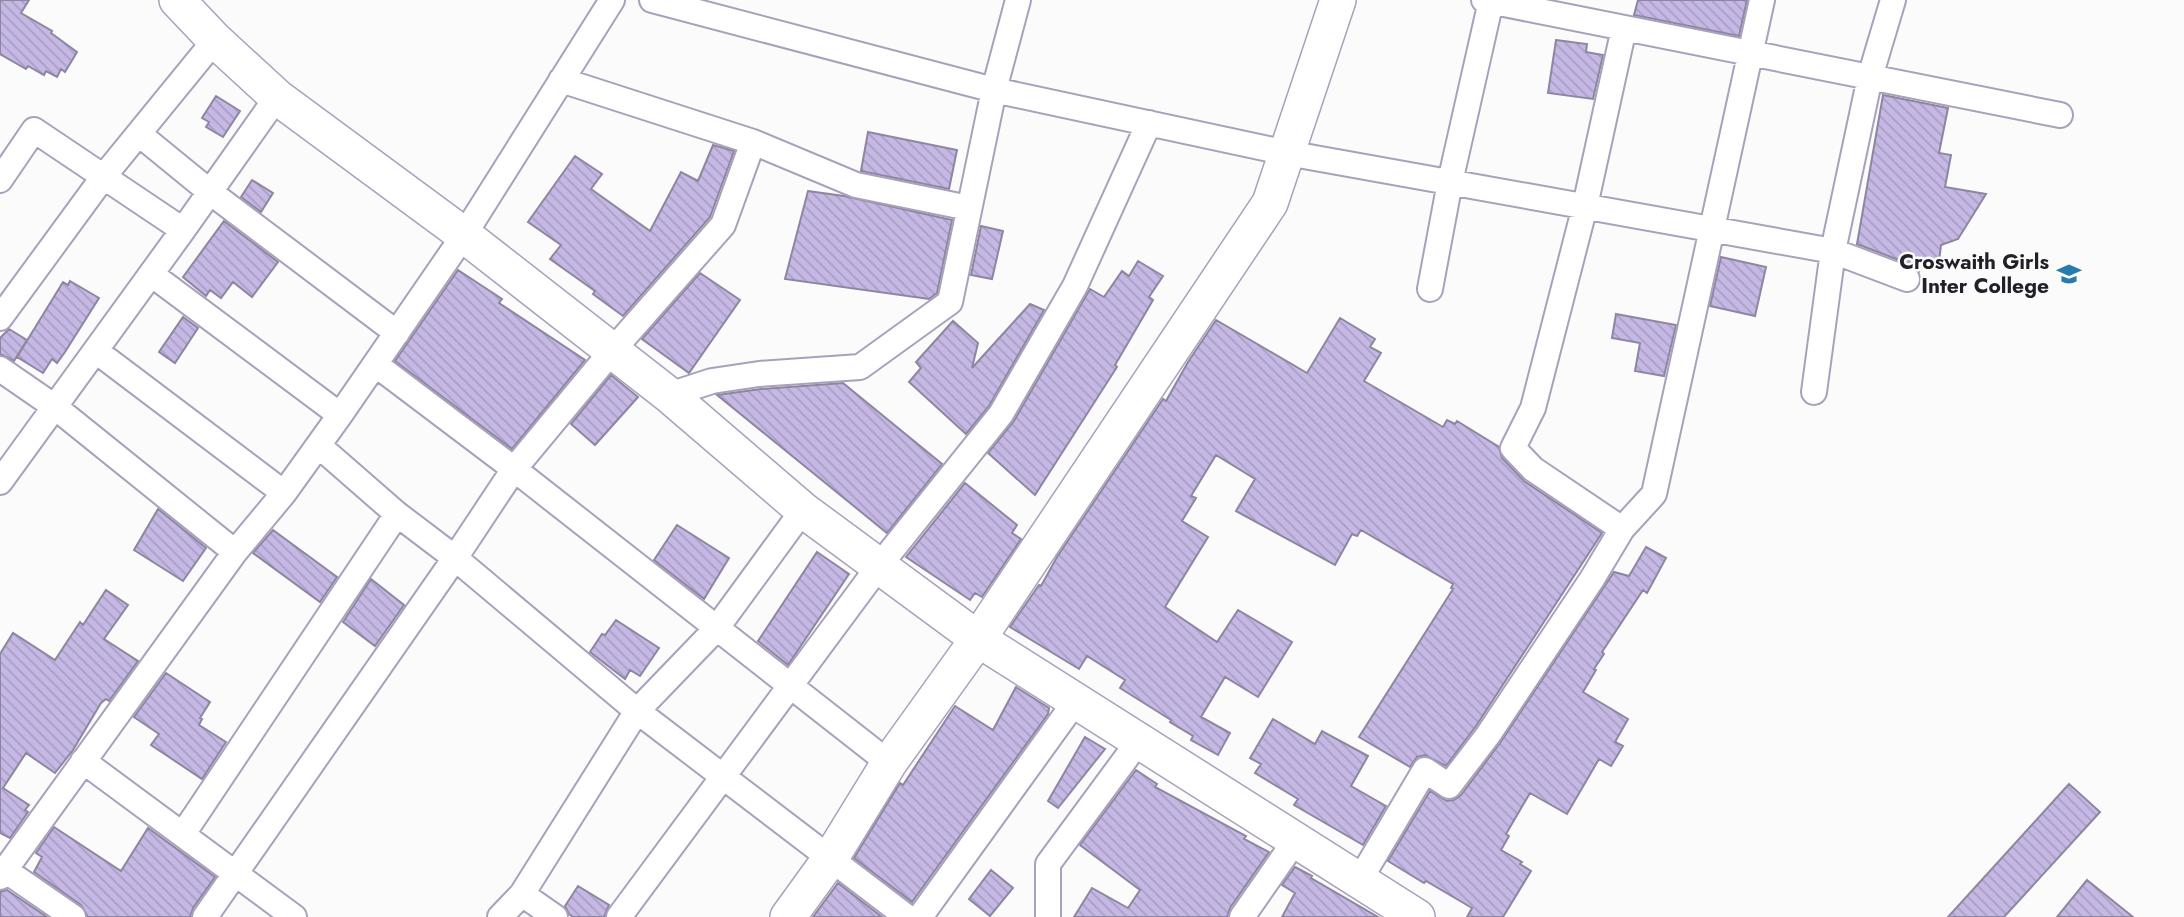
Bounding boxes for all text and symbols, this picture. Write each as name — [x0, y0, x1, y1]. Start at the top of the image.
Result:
place label: Croswaith Girls Inter College — [1899, 247, 2049, 301]
school or university icon: Croswaith Girls Inter College — [2055, 260, 2083, 288]

